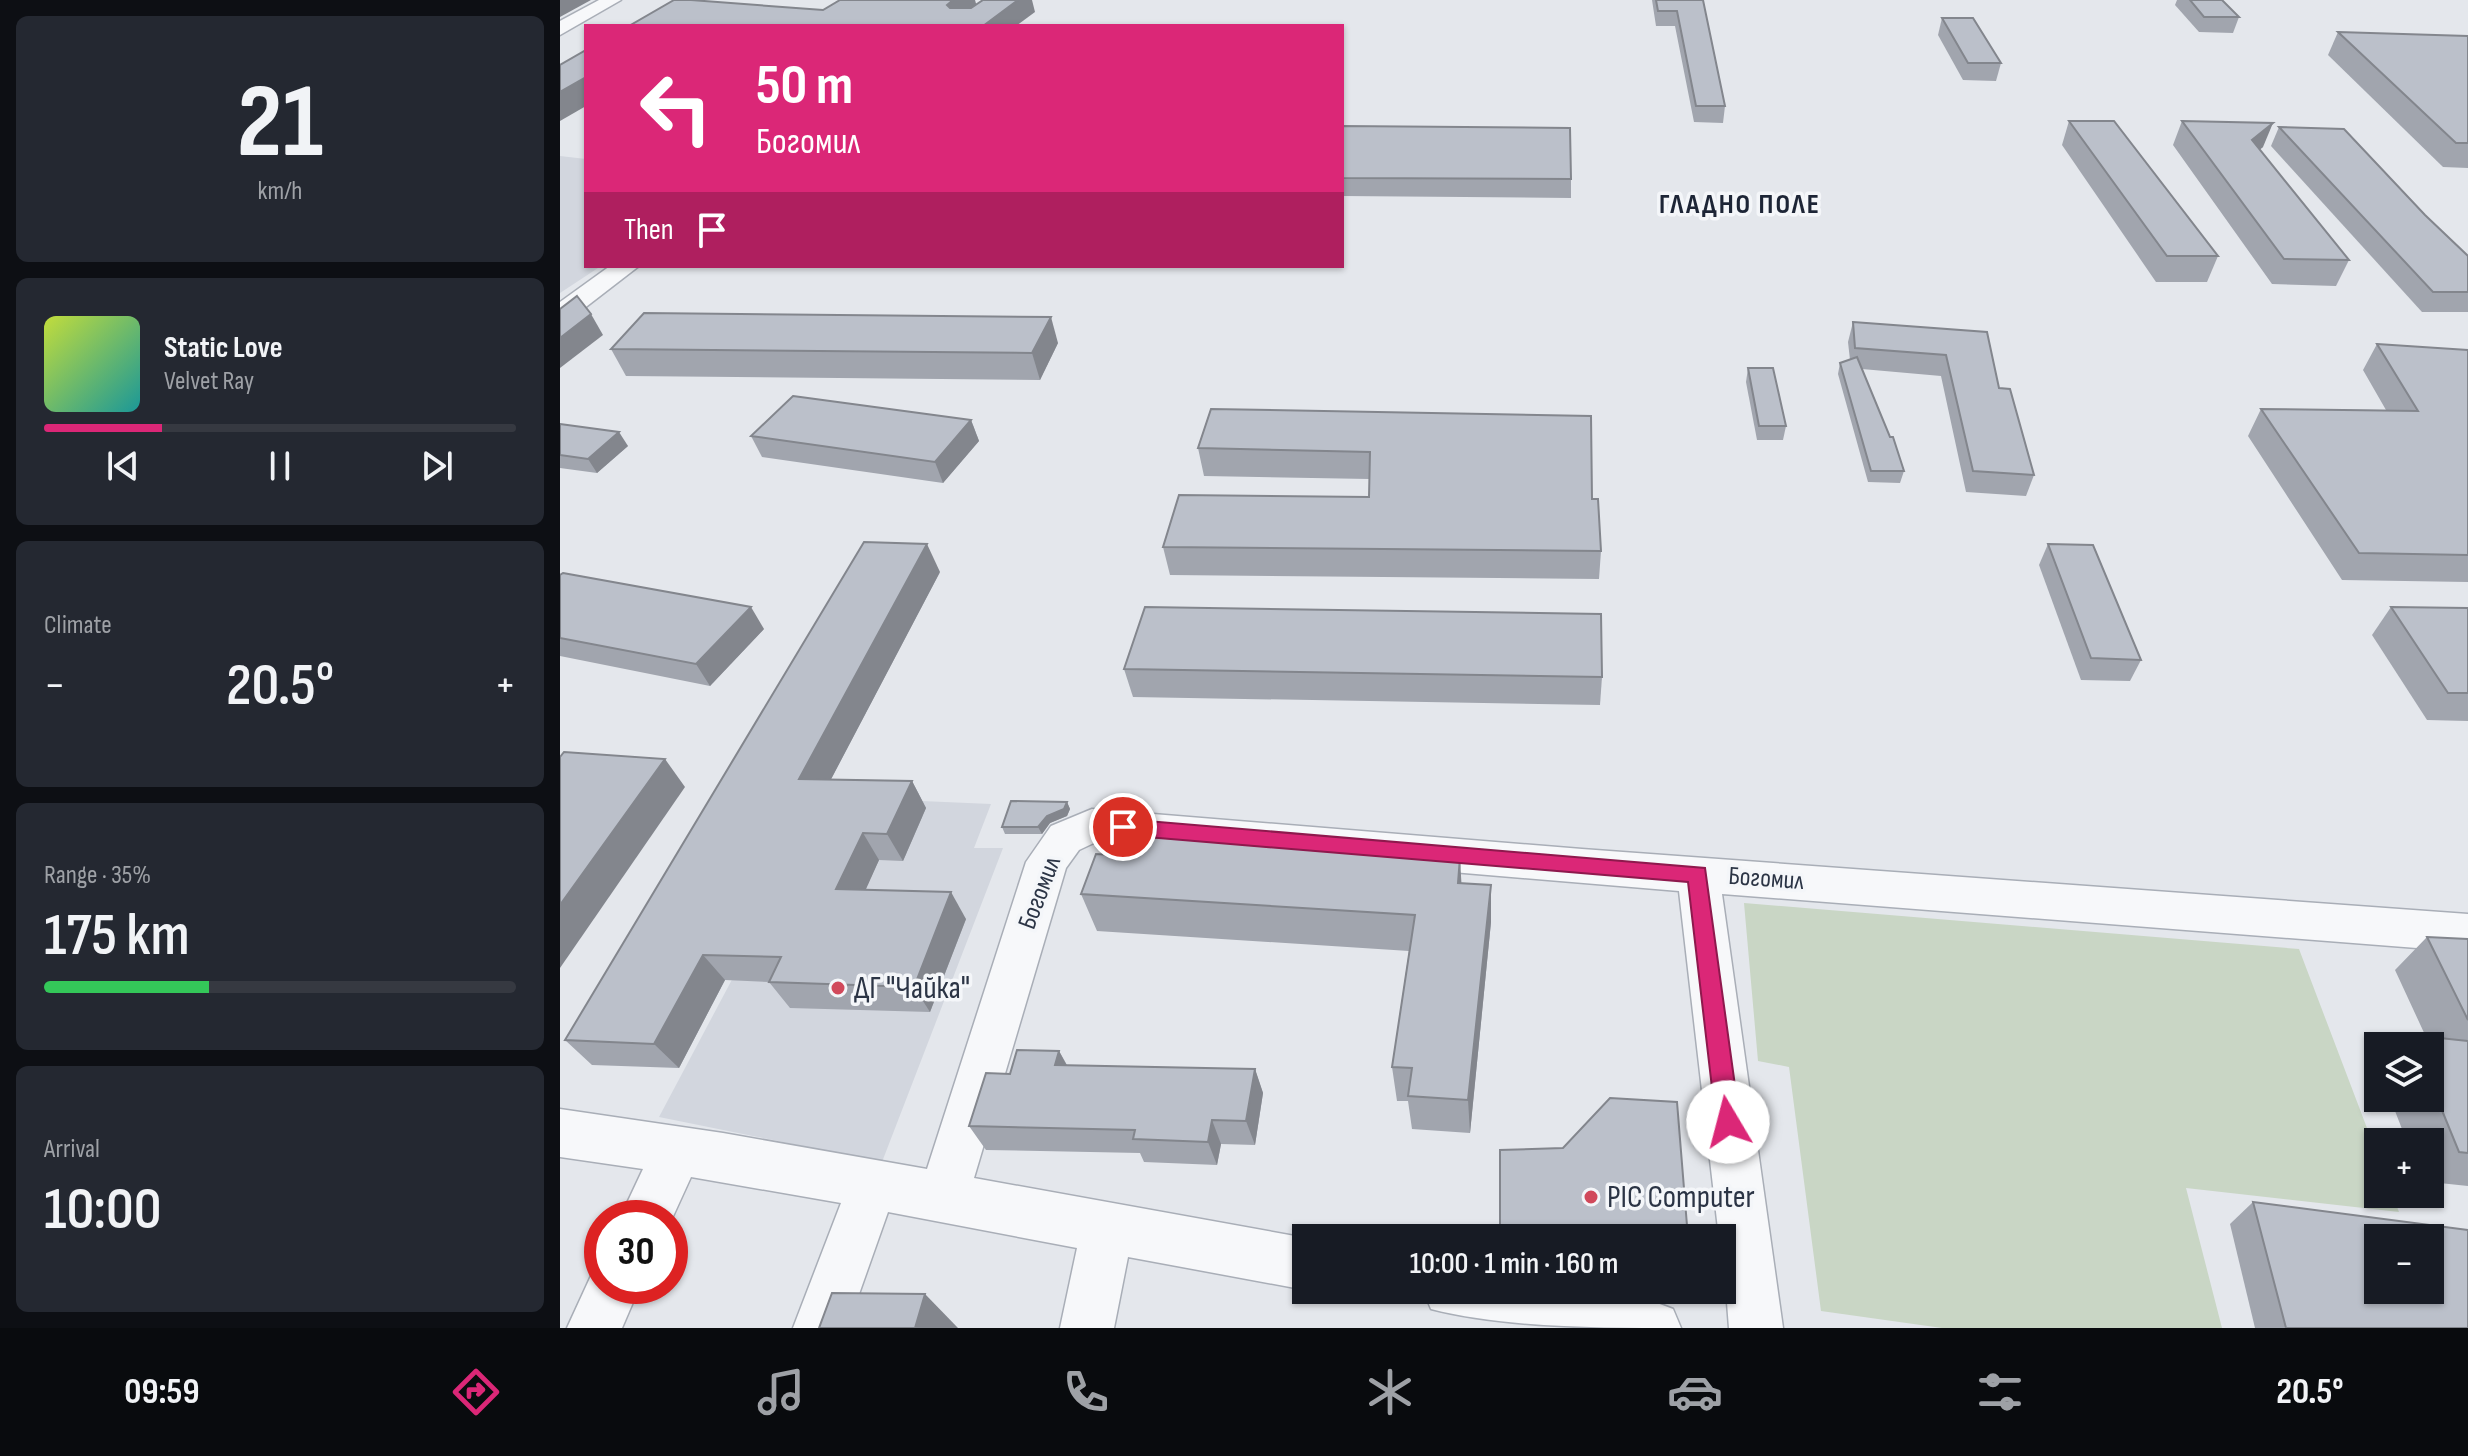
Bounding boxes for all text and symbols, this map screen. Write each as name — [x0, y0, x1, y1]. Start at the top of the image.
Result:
text: 50 m — [756, 53, 853, 120]
icon: left — [624, 56, 728, 160]
text: 21 — [237, 61, 323, 186]
text: Богомил — [756, 121, 860, 164]
text: km/h — [258, 176, 302, 207]
district label: ГЛАДНО ПОЛЕ — [1659, 188, 1821, 221]
icon: arrive — [690, 208, 734, 252]
text: Then — [624, 212, 674, 248]
text: Static Love — [164, 330, 283, 366]
text: Velvet Ray — [164, 366, 254, 397]
icon: previous — [101, 444, 145, 488]
icon: pause — [258, 444, 302, 488]
icon: next — [415, 444, 459, 488]
text: Climate — [44, 610, 112, 641]
text: 20.5° — [226, 650, 334, 722]
text: − — [44, 659, 66, 712]
text: + — [494, 659, 516, 712]
pin — [1089, 793, 1157, 861]
icon: arrive — [1101, 805, 1145, 849]
street label: Богомил — [1012, 852, 1068, 934]
text: Range · 35% — [44, 860, 151, 891]
street label: Богомил — [1727, 861, 1805, 897]
text: 175 km — [44, 900, 190, 972]
place label: ДГ "Чайка" — [854, 969, 970, 1008]
marker: ДГ "Чайка" — [829, 979, 847, 997]
map controls — [2364, 1032, 2444, 1304]
button: layers — [2364, 1032, 2444, 1112]
position arrow — [1686, 1080, 1770, 1164]
button: + — [2364, 1128, 2444, 1208]
text: Arrival — [44, 1134, 100, 1165]
text: 10:00 — [44, 1174, 162, 1246]
place label: PIC Computer — [1607, 1178, 1755, 1217]
marker: PIC Computer — [1582, 1188, 1600, 1206]
speed limit sign: 30 — [584, 1200, 688, 1304]
button: − — [2364, 1224, 2444, 1304]
text: 10:00 · 1 min · 160 m — [1410, 1246, 1618, 1282]
icon: directions — [448, 1364, 504, 1420]
icon: music — [753, 1364, 809, 1420]
icon: phone — [1058, 1364, 1114, 1420]
icon: climate — [1362, 1364, 1418, 1420]
icon: car — [1667, 1364, 1723, 1420]
icon: filters — [1972, 1364, 2028, 1420]
text: 09:59 — [124, 1371, 199, 1414]
text: 20.5° — [2276, 1371, 2344, 1414]

